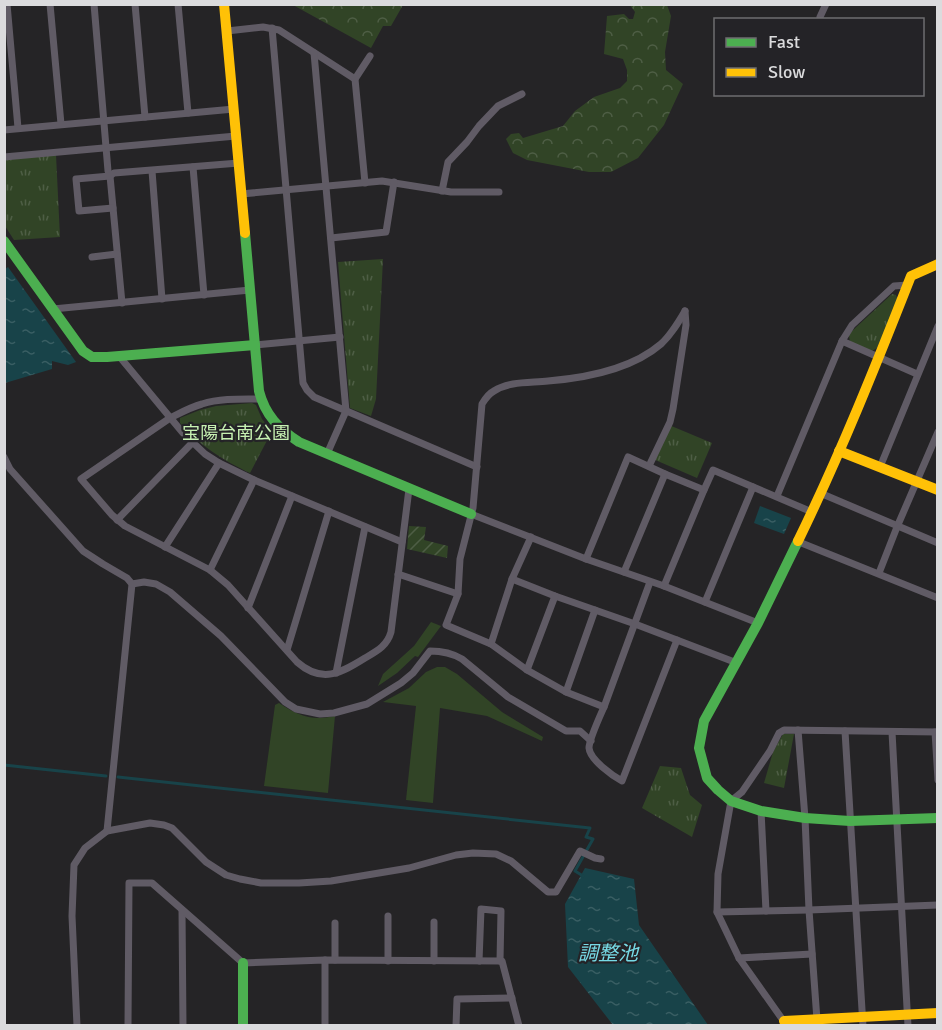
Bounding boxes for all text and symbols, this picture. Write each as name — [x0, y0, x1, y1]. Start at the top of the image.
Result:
legend — [714, 18, 924, 96]
text: Fast — [768, 31, 800, 53]
text: Slow — [768, 61, 805, 83]
park label: 宝陽台南公園 — [182, 422, 290, 444]
water label: 調整池 — [578, 941, 640, 966]

